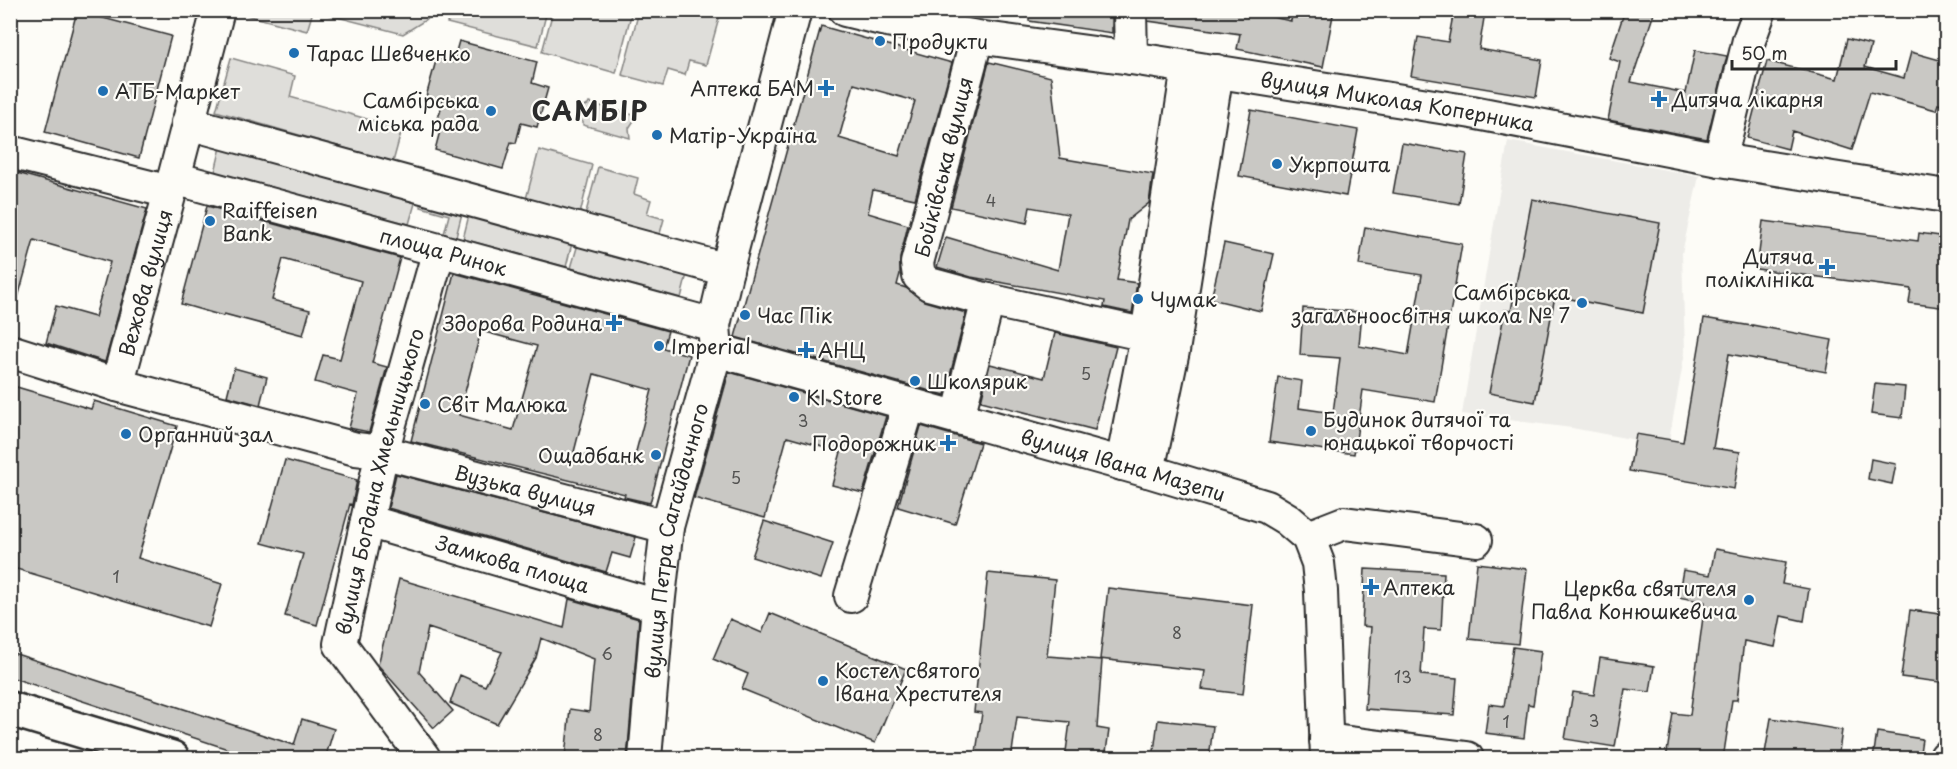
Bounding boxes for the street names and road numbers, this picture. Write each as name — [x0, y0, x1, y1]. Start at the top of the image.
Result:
street label: вулиця Миколая Коперника — [1258, 64, 1537, 139]
street label: Бойківська вулиця — [906, 74, 980, 260]
street label: Вежова вулиця — [111, 206, 180, 360]
street label: площа Ринок — [376, 220, 511, 283]
street label: вулиця Богдана Хмельницького — [327, 325, 431, 637]
street label: вулиця Петра Сагайдачного — [637, 400, 716, 680]
street label: вулиця Івана Мазепи — [1017, 421, 1229, 509]
street label: Вузька вулиця — [451, 457, 599, 523]
street label: Замкова площа — [432, 527, 594, 600]

